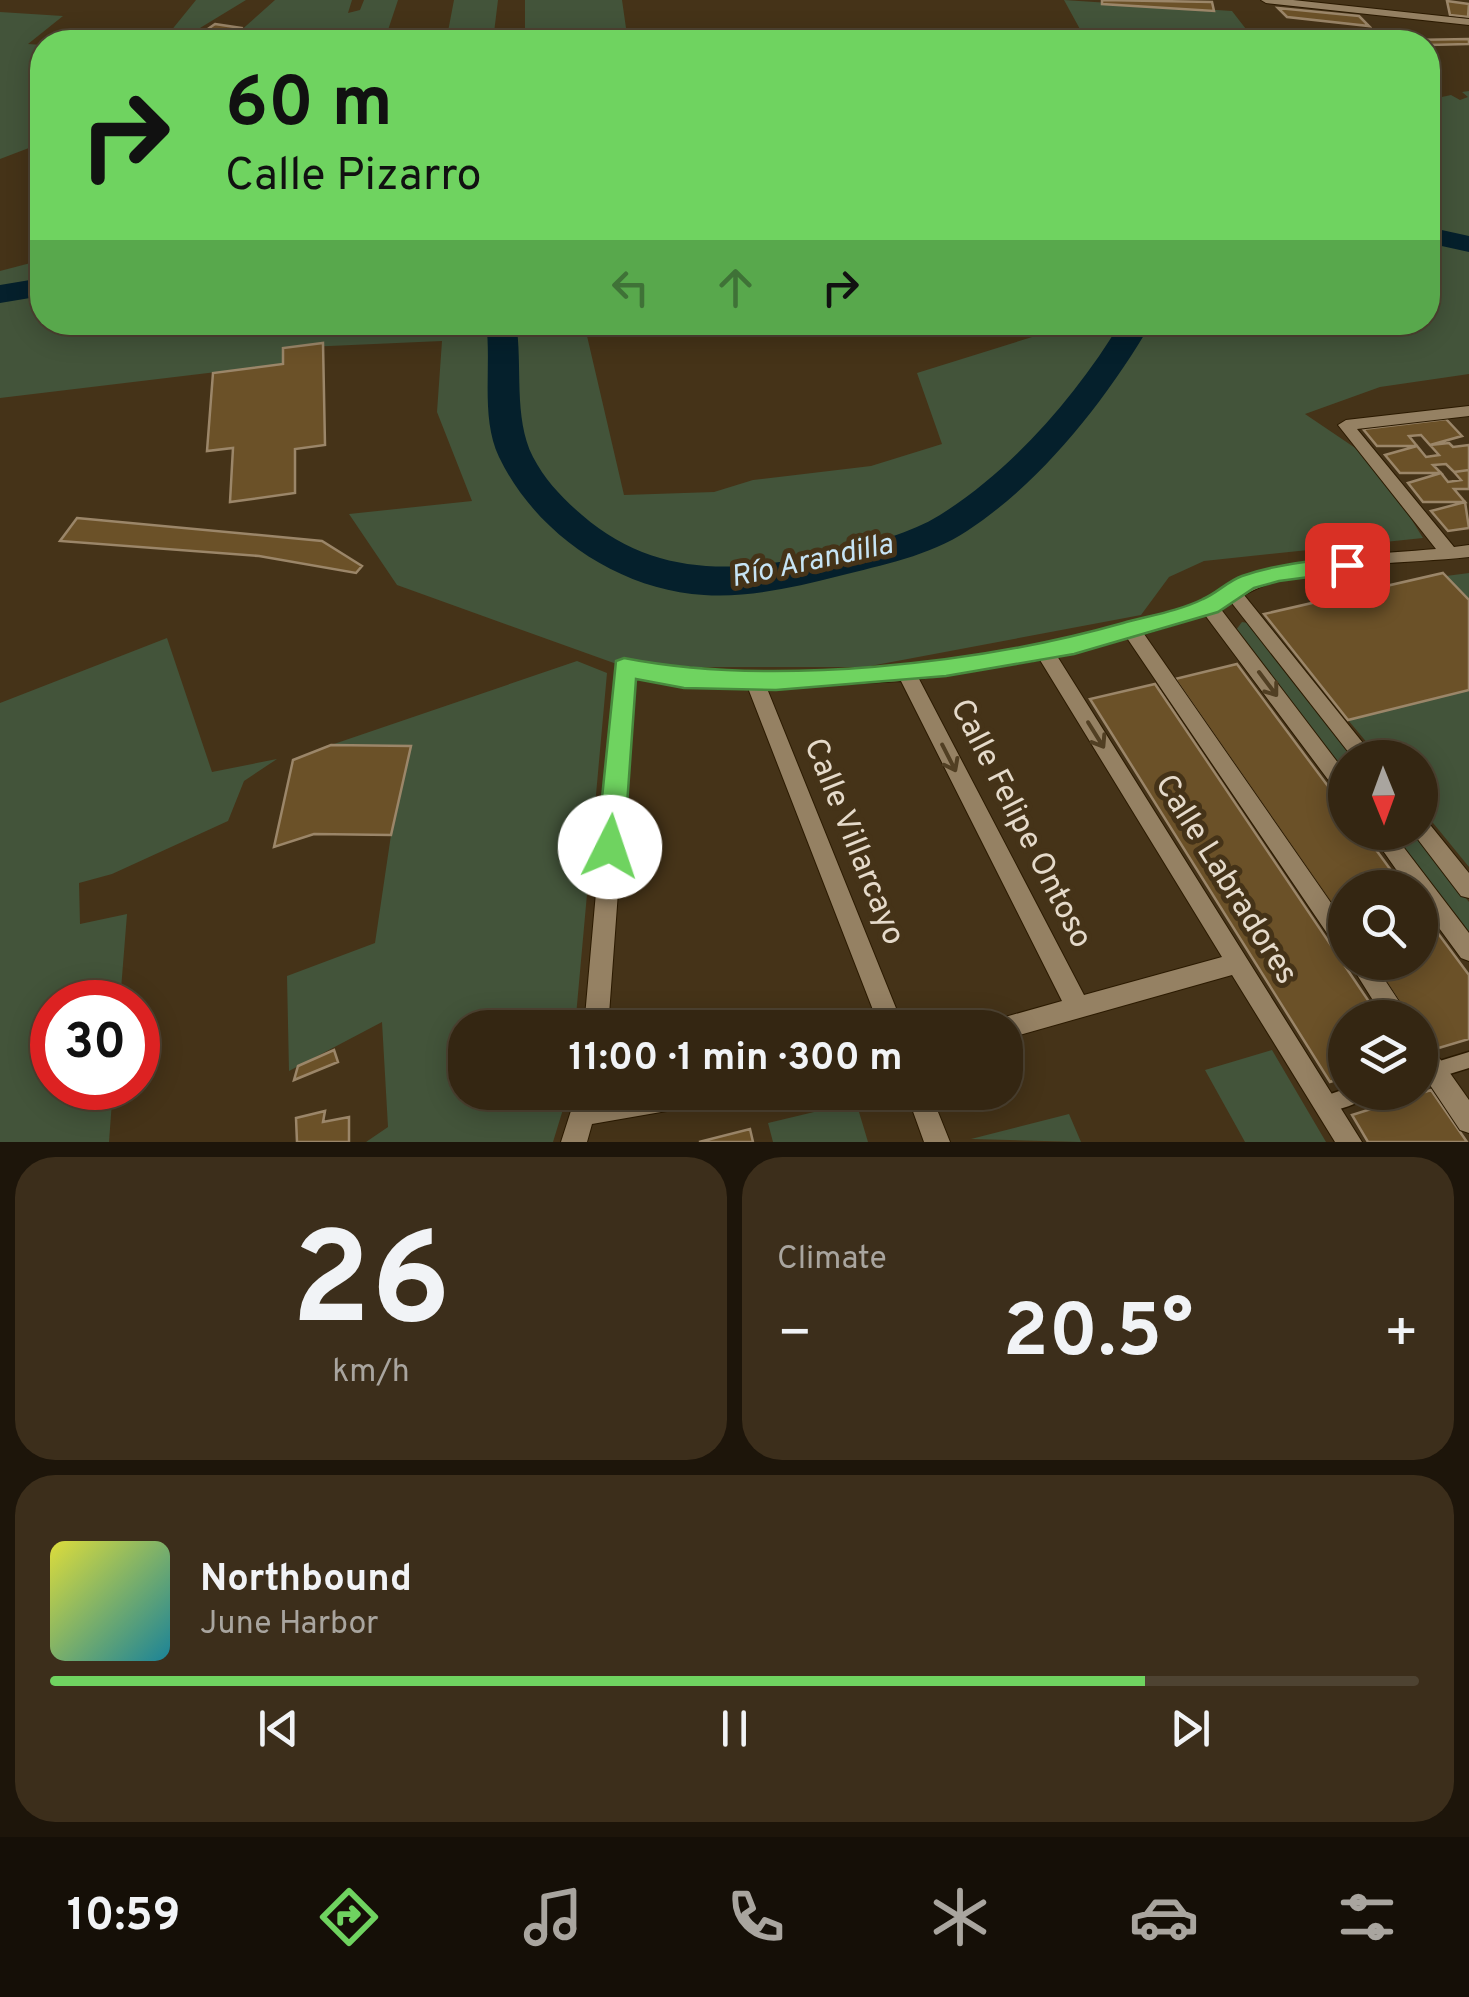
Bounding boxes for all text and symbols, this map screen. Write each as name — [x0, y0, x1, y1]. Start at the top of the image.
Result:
text: 60 m — [225, 62, 393, 151]
icon: right — [60, 70, 190, 200]
text: Calle Pizarro — [225, 149, 482, 206]
icon: left — [603, 260, 658, 315]
icon: ahead — [708, 260, 763, 315]
icon: right — [813, 260, 868, 315]
pin — [1305, 523, 1390, 608]
water label: Río Arandilla — [728, 527, 897, 597]
icon: arrive — [1320, 538, 1375, 593]
one-way arrow — [1258, 670, 1279, 697]
street label: Calle Felipe Ontoso — [940, 693, 1100, 955]
one-way arrow — [1086, 721, 1107, 749]
street label: Calle Villarcayo — [793, 733, 913, 951]
north arrow — [1328, 740, 1438, 850]
map controls — [1328, 740, 1438, 1110]
one-way arrow — [940, 742, 959, 772]
street label: Calle Labradores — [1144, 768, 1306, 992]
position arrow — [558, 795, 662, 899]
button: search — [1328, 870, 1438, 980]
speed limit sign: 30 — [30, 980, 160, 1110]
button: layers — [1328, 1000, 1438, 1110]
text: 11:00 · 1 min · 300 m — [568, 1035, 903, 1084]
text: 26 — [291, 1205, 451, 1370]
text: Climate — [777, 1240, 887, 1280]
text: 20.5° — [1003, 1288, 1193, 1383]
text: − — [777, 1301, 812, 1371]
text: + — [1384, 1301, 1419, 1371]
text: km/h — [332, 1353, 410, 1393]
text: Northbound — [200, 1556, 412, 1605]
text: June Harbor — [200, 1605, 379, 1645]
icon: previous — [251, 1701, 306, 1756]
icon: pause — [707, 1701, 762, 1756]
icon: next — [1163, 1701, 1218, 1756]
icon: directions — [314, 1882, 384, 1952]
icon: music — [518, 1882, 588, 1952]
icon: phone — [721, 1882, 791, 1952]
icon: climate — [925, 1882, 995, 1952]
icon: car — [1129, 1882, 1199, 1952]
icon: filters — [1332, 1882, 1402, 1952]
text: 10:59 — [67, 1889, 181, 1946]

